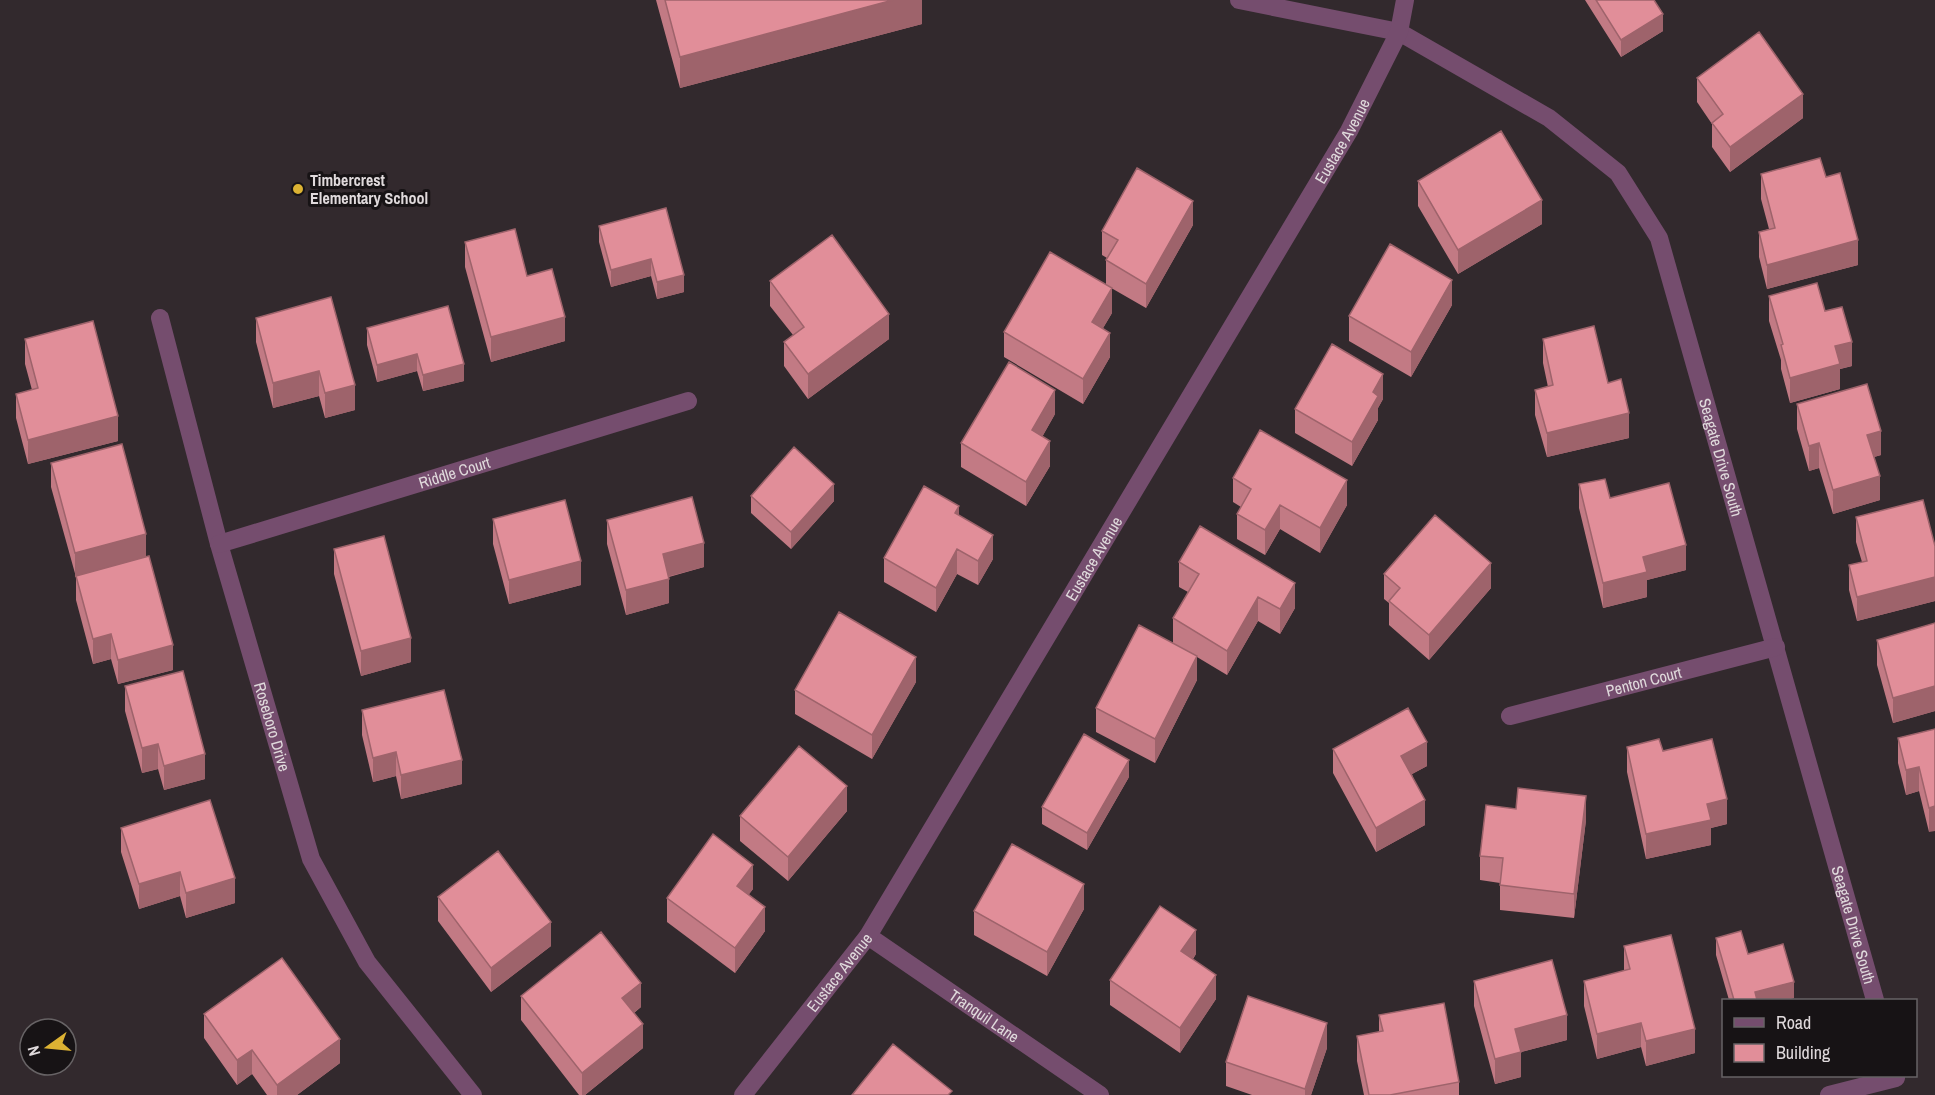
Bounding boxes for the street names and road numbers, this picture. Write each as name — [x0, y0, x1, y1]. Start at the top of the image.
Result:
street label: Eustace Avenue — [1309, 95, 1375, 188]
street label: Seagate Drive South — [1694, 396, 1748, 519]
street label: Riddle Court — [416, 451, 493, 494]
street label: Eustace Avenue — [1060, 512, 1127, 605]
street label: Penton Court — [1603, 661, 1684, 702]
street label: Roseboro Drive — [249, 680, 296, 774]
street label: Seagate Drive South — [1826, 863, 1881, 986]
street label: Eustace Avenue — [802, 928, 877, 1016]
street label: Tranquil Lane — [945, 984, 1024, 1048]

